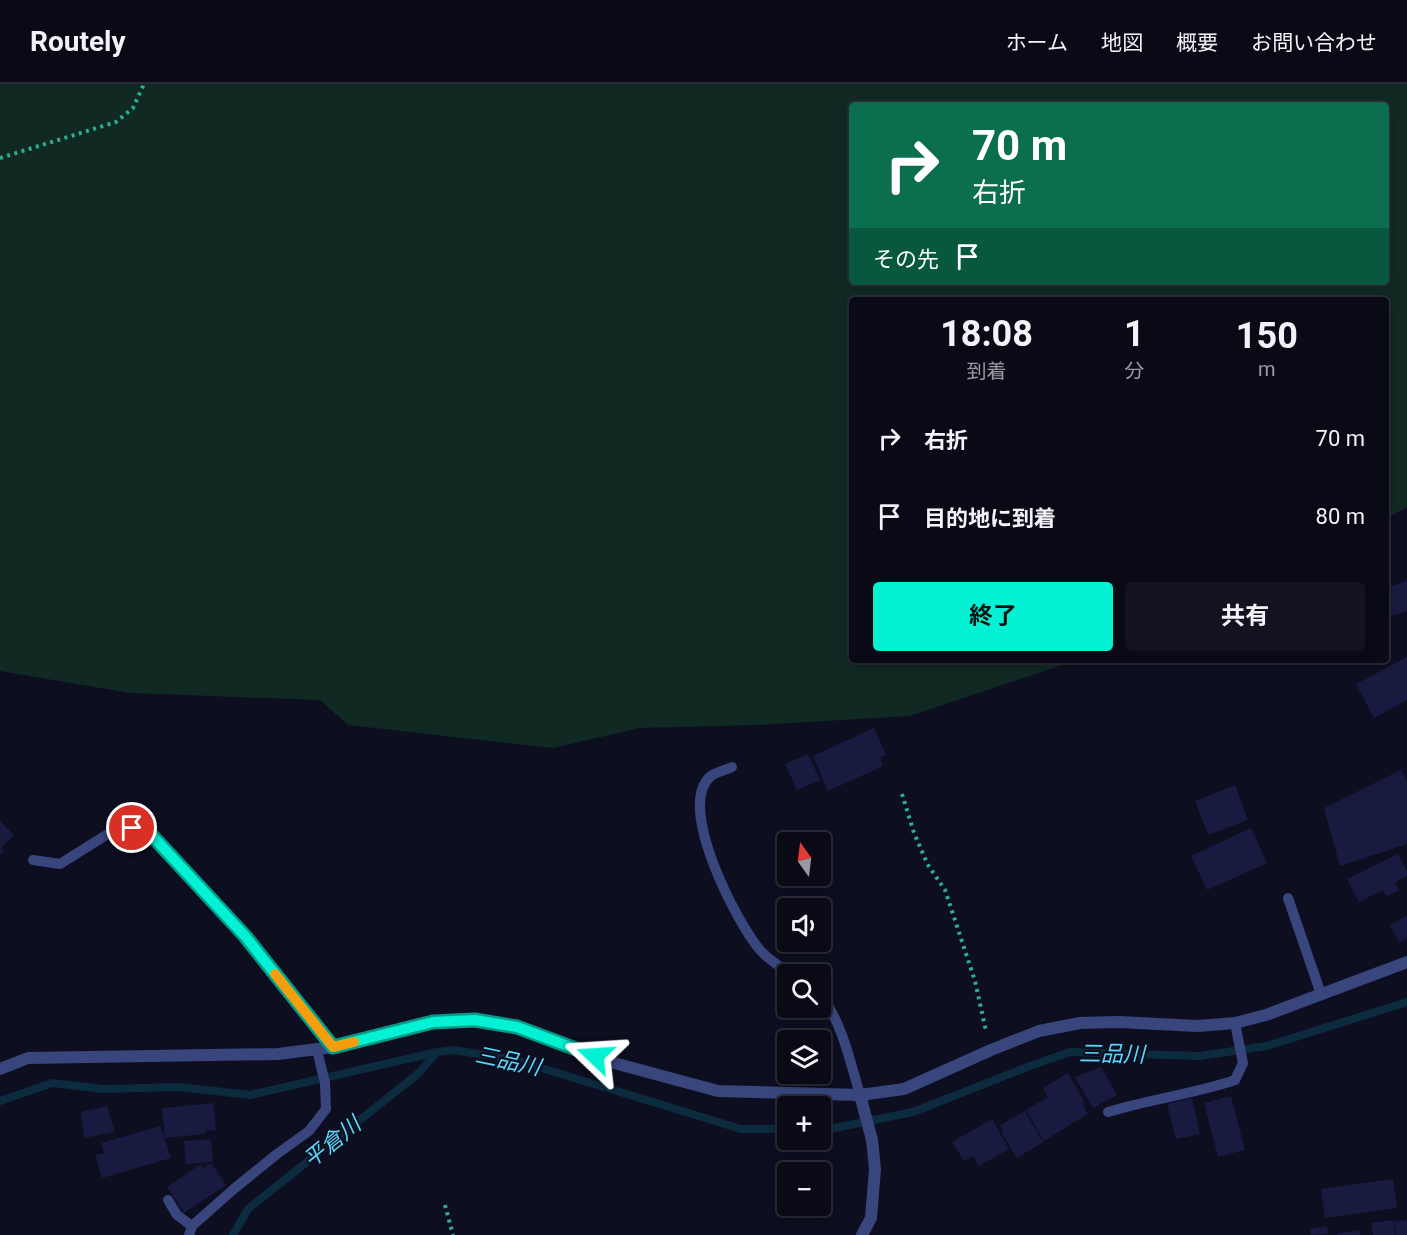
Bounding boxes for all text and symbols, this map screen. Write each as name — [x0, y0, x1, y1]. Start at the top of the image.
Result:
text: Routely — [30, 25, 126, 58]
text: ホーム — [1006, 31, 1068, 55]
text: 地図 — [1101, 31, 1143, 55]
text: 概要 — [1176, 31, 1218, 55]
text: お問い合わせ — [1251, 31, 1377, 55]
text: 70 m — [972, 121, 1067, 170]
icon: right — [873, 126, 951, 204]
text: 右折 — [972, 177, 1026, 209]
icon: arrive — [951, 240, 984, 273]
text: その先 — [873, 247, 939, 272]
text: 18:08 — [940, 313, 1033, 355]
text: 1 — [1124, 313, 1145, 355]
text: 150 — [1236, 315, 1298, 357]
text: m — [1258, 357, 1276, 381]
text: 到着 — [967, 359, 1007, 383]
text: 分 — [1124, 359, 1144, 383]
icon: right — [873, 422, 906, 455]
text: 70 m — [1316, 426, 1365, 451]
text: 右折 — [924, 428, 968, 453]
icon: arrive — [873, 500, 906, 533]
text: 80 m — [1316, 504, 1365, 529]
text: 目的地に到着 — [924, 506, 1056, 531]
button: 終了 — [873, 582, 1113, 651]
button: 共有 — [1125, 582, 1365, 651]
pin — [106, 802, 157, 853]
icon: arrive — [115, 811, 148, 844]
north arrow — [777, 832, 831, 886]
map controls — [777, 832, 831, 1216]
button: sound — [777, 898, 831, 952]
button: search — [777, 964, 831, 1018]
position arrow — [563, 1024, 627, 1088]
button: layers — [777, 1030, 831, 1084]
water label: 三品川 — [1079, 1041, 1147, 1067]
water label: 三品川 — [473, 1042, 545, 1081]
button: + — [777, 1096, 831, 1150]
water label: 平倉川 — [298, 1110, 367, 1172]
button: − — [777, 1162, 831, 1216]

